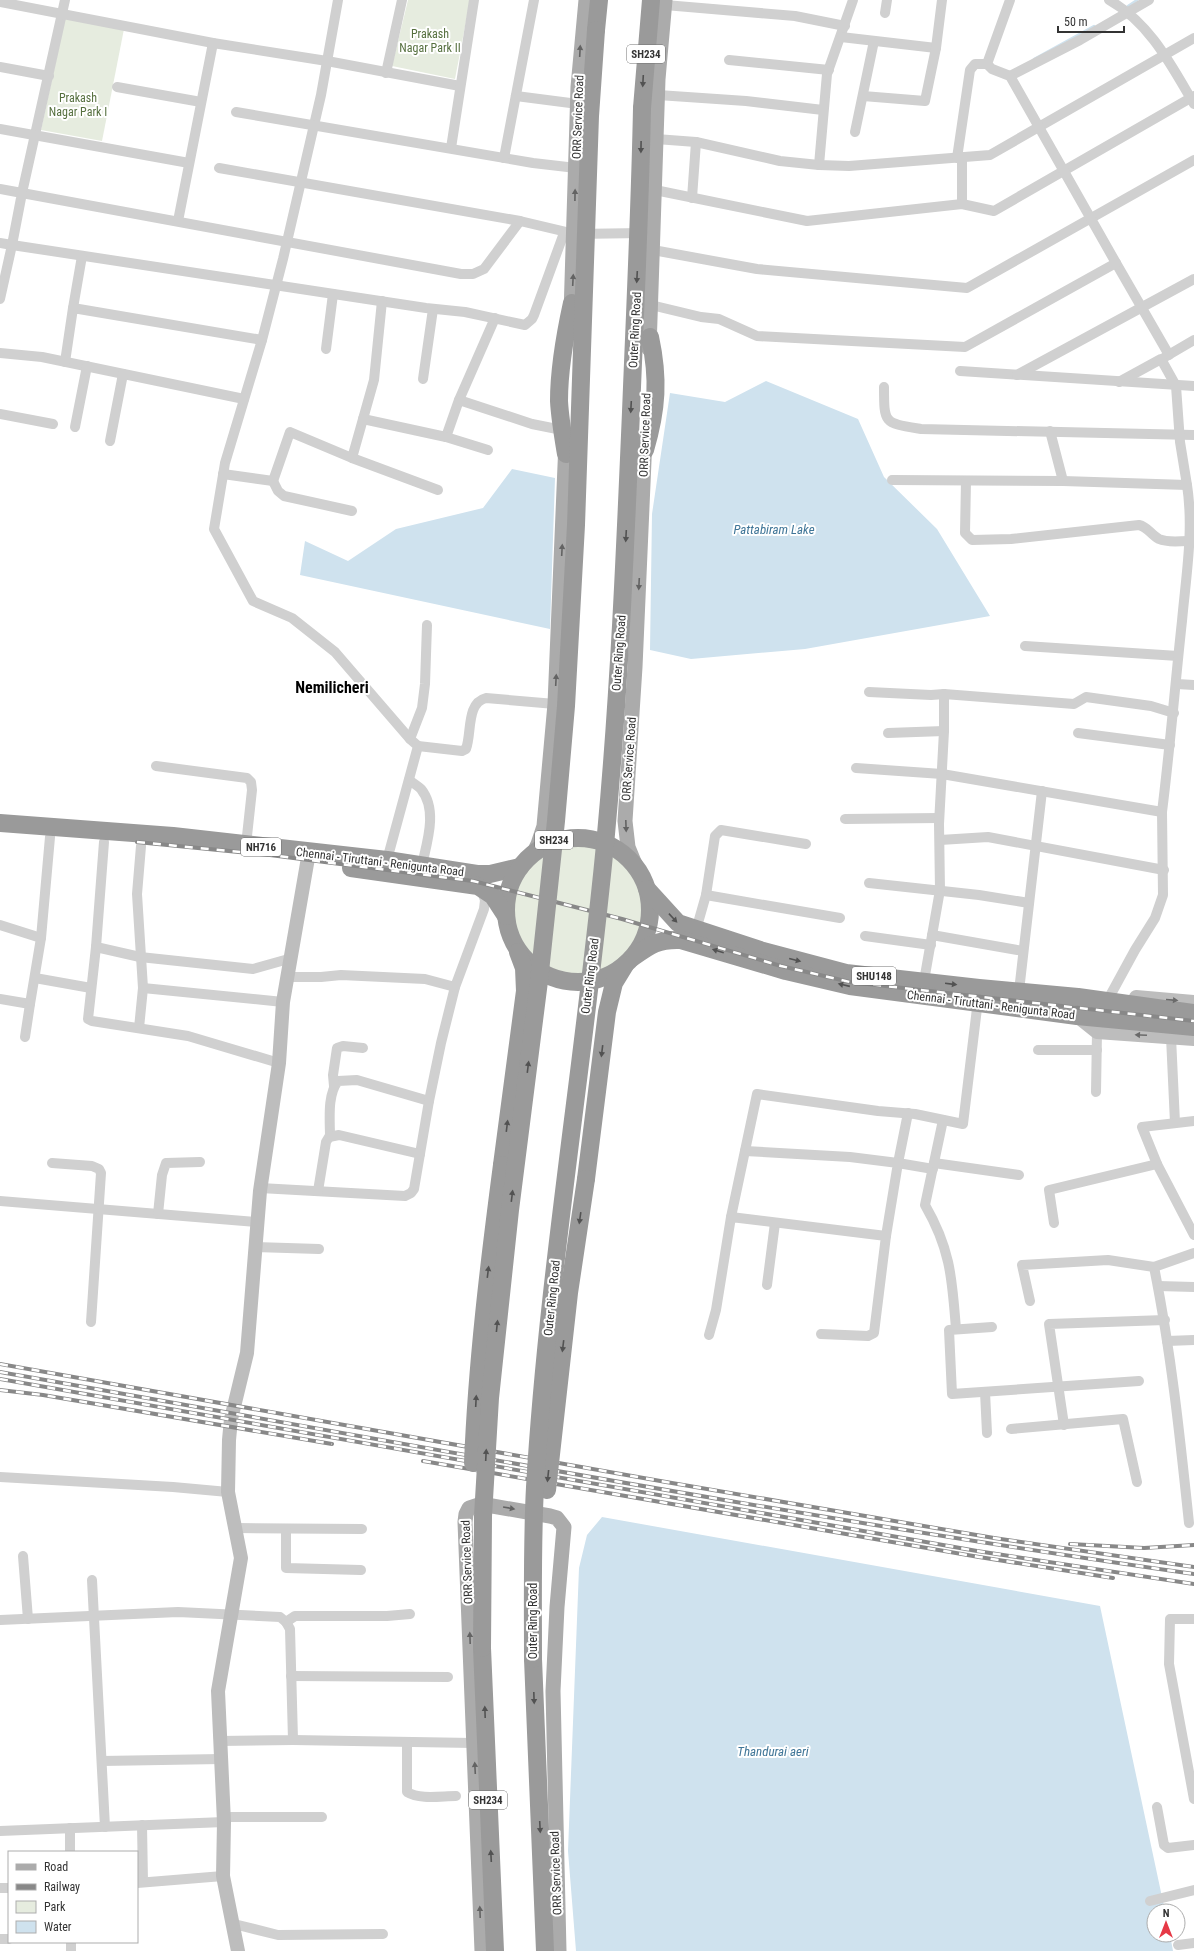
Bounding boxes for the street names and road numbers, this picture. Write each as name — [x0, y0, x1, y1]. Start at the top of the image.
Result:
road number: SH234 — [627, 45, 665, 63]
street label: ORR Service Road — [570, 75, 586, 159]
street label: Outer Ring Road — [626, 291, 644, 368]
street label: ORR Service Road — [637, 393, 653, 477]
street label: Outer Ring Road — [609, 614, 629, 692]
street label: ORR Service Road — [619, 716, 639, 801]
road number: SH234 — [535, 831, 573, 849]
road number: NH716 — [241, 838, 281, 856]
street label: Chennai - Tiruttani - Renigunta Road — [295, 845, 465, 879]
street label: Outer Ring Road — [578, 937, 602, 1015]
road number: SHU148 — [852, 967, 896, 985]
street label: Chennai - Tiruttani - Renigunta Road — [906, 988, 1076, 1022]
street label: Outer Ring Road — [541, 1259, 563, 1337]
street label: ORR Service Road — [459, 1520, 475, 1604]
street label: Outer Ring Road — [526, 1583, 540, 1659]
road number: SH234 — [469, 1791, 507, 1809]
street label: ORR Service Road — [548, 1831, 564, 1915]

